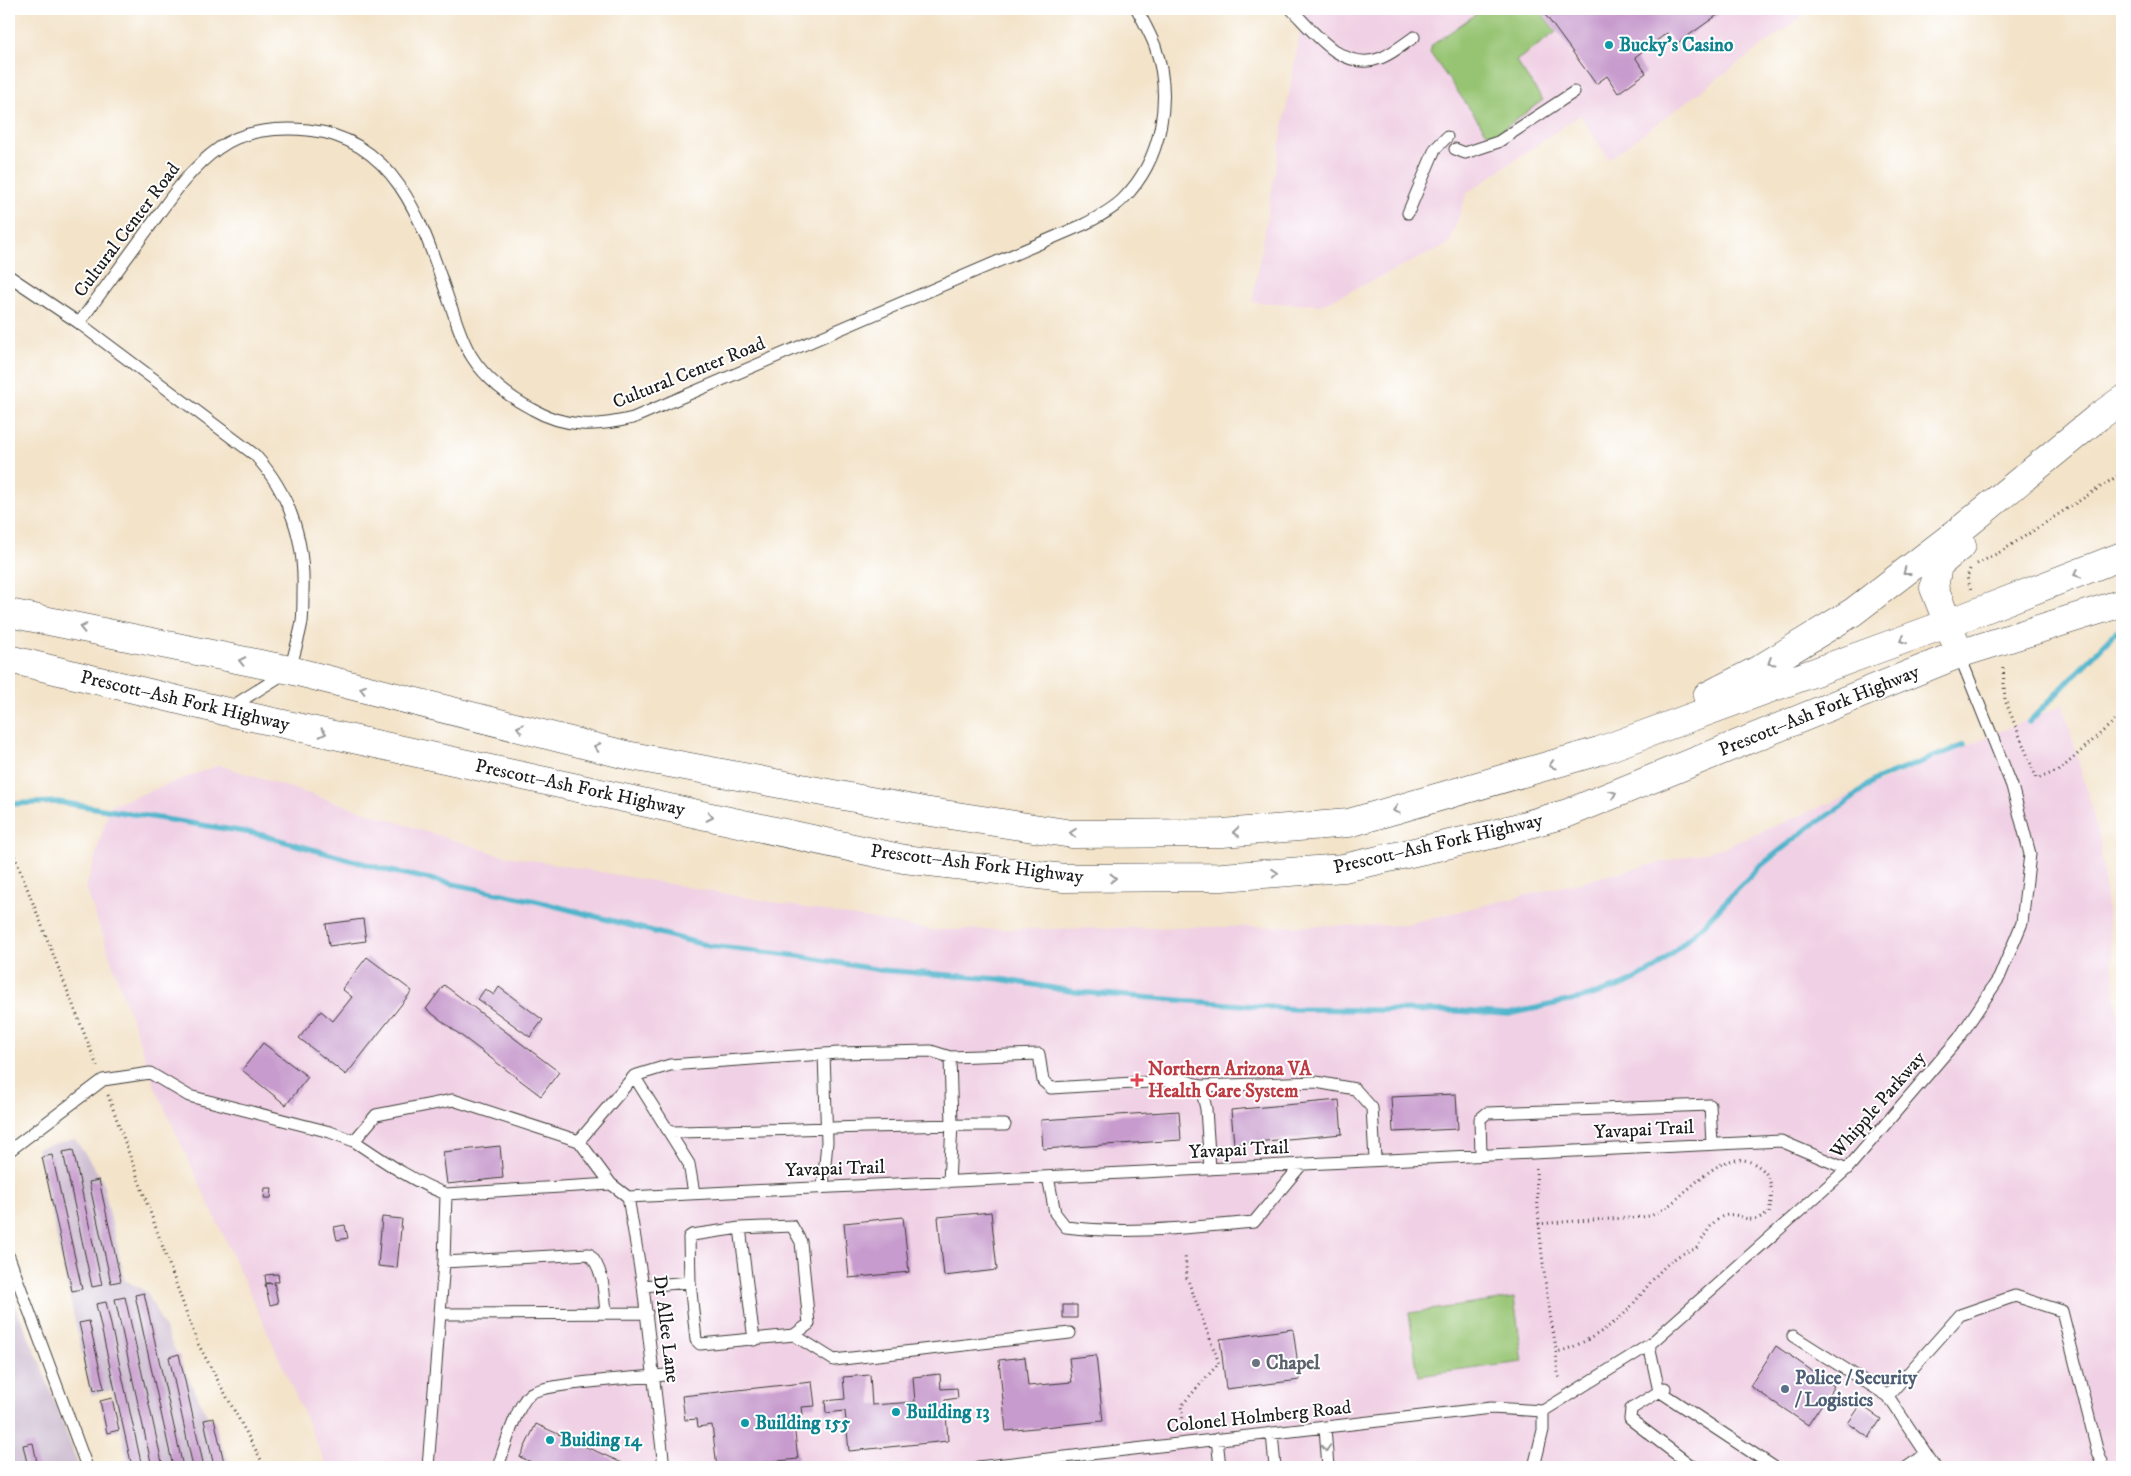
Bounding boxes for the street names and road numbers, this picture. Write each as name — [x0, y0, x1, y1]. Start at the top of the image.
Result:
street label: Cultural Center Road — [69, 158, 185, 302]
street label: Cultural Center Road — [609, 332, 769, 414]
street label: Prescott–Ash Fork Highway — [1715, 660, 1923, 762]
street label: Prescott–Ash Fork Highway — [78, 666, 293, 737]
street label: Prescott–Ash Fork Highway — [473, 754, 688, 822]
street label: Prescott–Ash Fork Highway — [1331, 808, 1546, 879]
street label: Prescott–Ash Fork Highway — [869, 840, 1086, 889]
street label: Whipple Parkway — [1825, 1046, 1931, 1164]
street label: Yavapai Trail — [1593, 1116, 1695, 1144]
street label: Yavapai Trail — [1188, 1136, 1290, 1164]
street label: Yavapai Trail — [785, 1156, 886, 1182]
street label: Dr Allee Lane — [648, 1274, 684, 1384]
street label: Colonel Holmberg Road — [1166, 1396, 1353, 1438]

